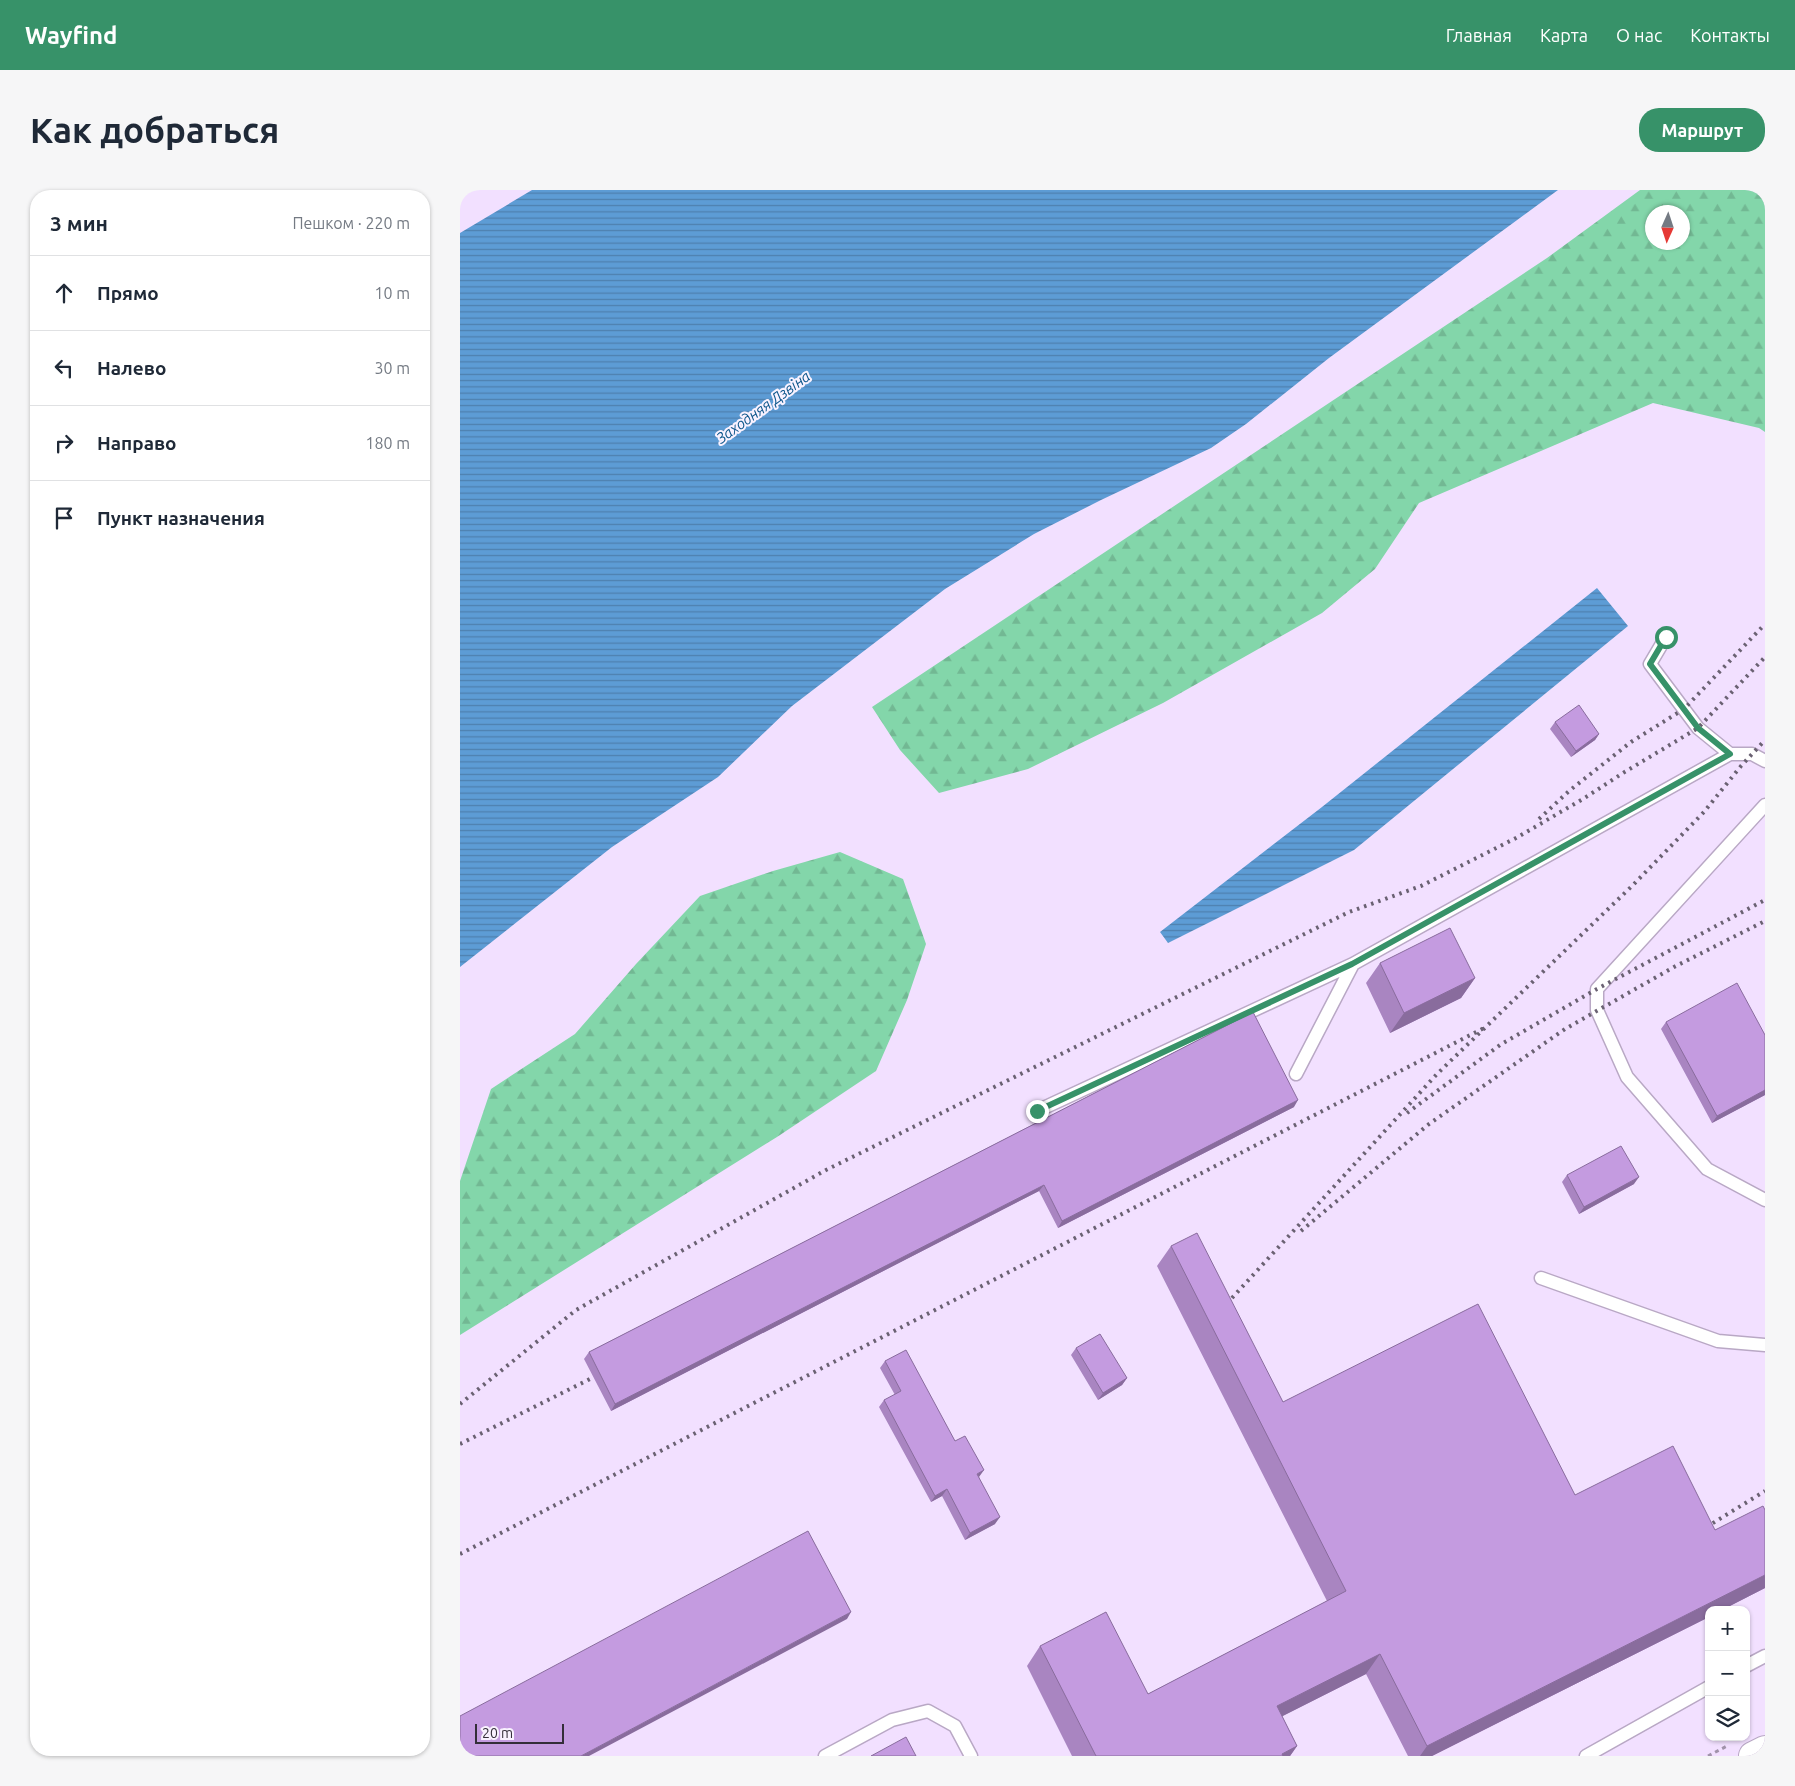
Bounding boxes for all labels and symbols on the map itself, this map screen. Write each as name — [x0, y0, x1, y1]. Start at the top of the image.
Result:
north arrow — [1645, 205, 1690, 250]
water label: Заходняя Дзвіна — [712, 367, 813, 447]
route start — [1655, 626, 1678, 649]
route end — [1026, 1100, 1049, 1123]
scale bar — [475, 1721, 564, 1744]

